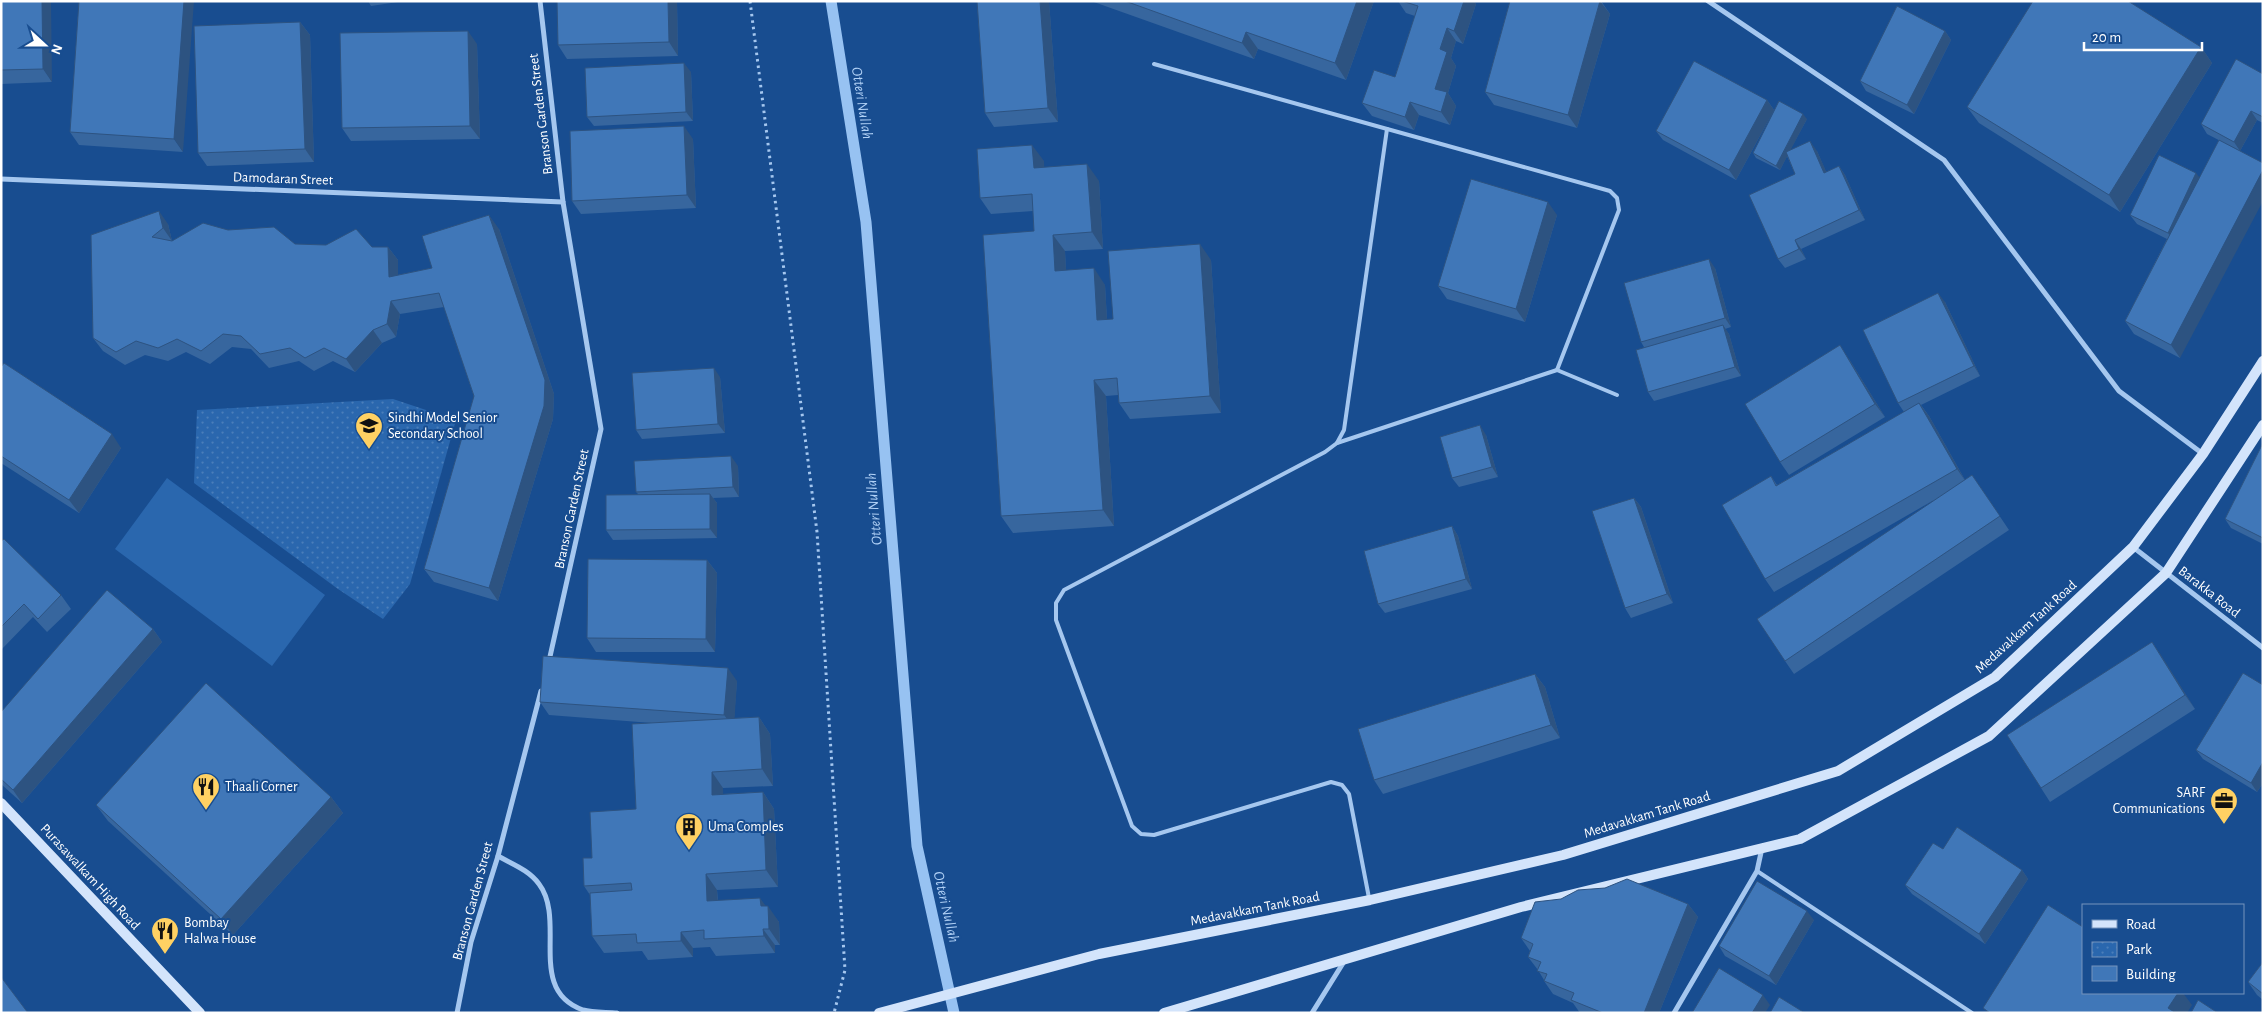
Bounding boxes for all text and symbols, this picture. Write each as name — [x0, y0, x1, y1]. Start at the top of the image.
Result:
north arrow — [20, 20, 70, 70]
scale bar — [2084, 20, 2202, 52]
text: 20 m — [2092, 30, 2121, 45]
text: N — [48, 42, 64, 56]
street label: Branson Garden Street — [527, 52, 555, 175]
water label: Otteri Nullah — [849, 66, 875, 140]
street label: Damodaran Street — [233, 170, 334, 188]
school or university icon: Sindhi Model Senior Secondary School — [354, 411, 384, 450]
place label: Sindhi Model Senior Secondary School — [388, 411, 498, 441]
street label: Branson Garden Street — [552, 447, 592, 570]
water label: Otteri Nullah — [863, 472, 885, 546]
street label: Barakka Road — [2176, 564, 2242, 620]
street label: Medavakkam Tank Road — [1973, 578, 2079, 676]
restaurant icon: Thaali Corner — [191, 772, 221, 811]
place label: Thaali Corner — [225, 780, 298, 794]
place label: SARF Communications — [2113, 786, 2206, 816]
office icon: SARF Communications — [2209, 786, 2239, 825]
street label: Medavakkam Tank Road — [1582, 789, 1712, 841]
building icon: Uma Comples — [674, 812, 704, 851]
place label: Uma Comples — [708, 820, 784, 834]
street label: Purasawalkam High Road — [38, 822, 142, 932]
street label: Branson Garden Street — [450, 840, 496, 962]
water label: Otteri Nullah — [931, 870, 961, 944]
street label: Medavakkam Tank Road — [1189, 890, 1321, 928]
legend — [2082, 904, 2244, 994]
restaurant icon: Bombay Halwa House — [150, 916, 180, 955]
place label: Bombay Halwa House — [184, 916, 256, 946]
text: Road — [2126, 917, 2156, 932]
text: Park — [2126, 942, 2152, 957]
text: Building — [2126, 967, 2176, 982]

